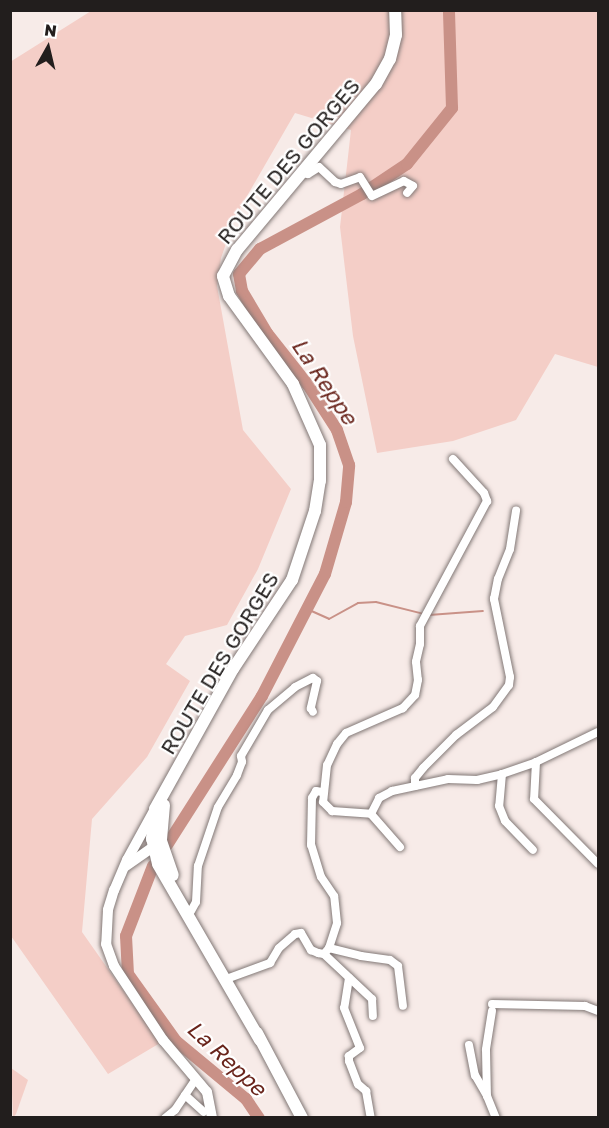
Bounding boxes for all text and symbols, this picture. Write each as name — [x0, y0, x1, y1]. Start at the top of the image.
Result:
north arrow — [18, 18, 78, 78]
text: N — [43, 19, 58, 41]
street label: ROUTE DES GORGES — [211, 73, 365, 249]
water label: La Reppe — [287, 333, 363, 429]
street label: ROUTE DES GORGES — [155, 567, 283, 759]
water label: La Reppe — [182, 1015, 272, 1101]

